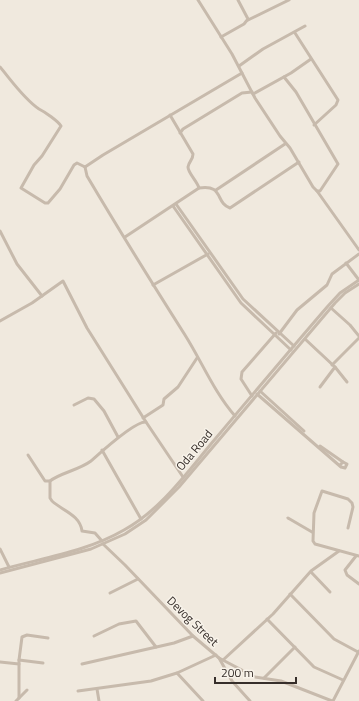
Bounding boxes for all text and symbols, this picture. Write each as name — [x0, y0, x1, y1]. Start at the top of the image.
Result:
street label: Oda Road — [171, 425, 217, 475]
street label: Devog Street — [163, 591, 224, 651]
scale bar — [215, 659, 296, 685]
text: 200 m — [221, 663, 254, 682]

